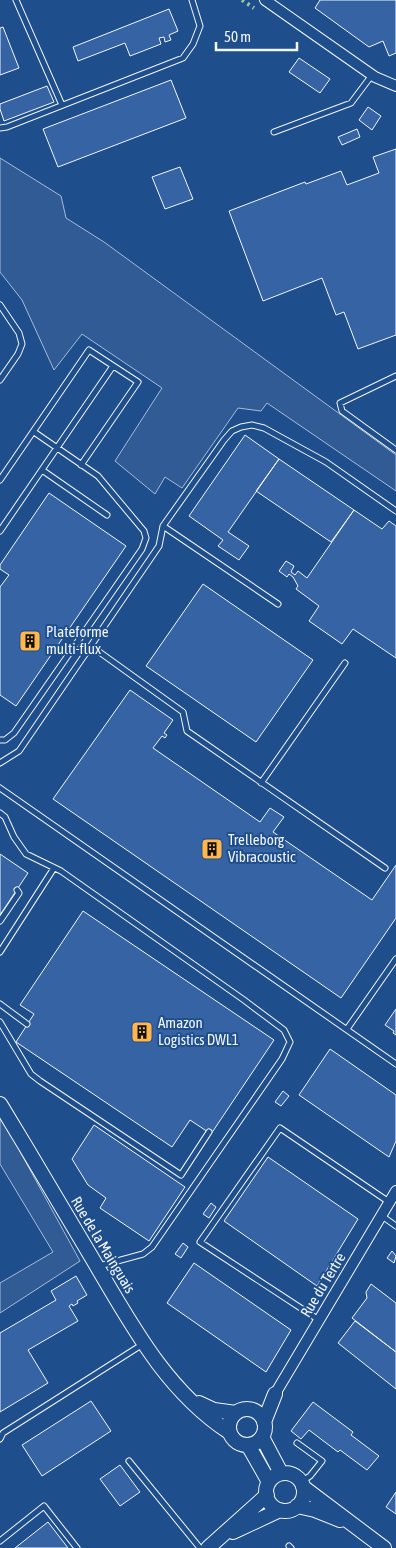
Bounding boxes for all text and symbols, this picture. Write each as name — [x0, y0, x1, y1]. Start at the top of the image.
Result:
scale bar — [216, 20, 297, 52]
text: 50 m — [224, 28, 251, 45]
place label: Plateforme multi-flux — [46, 623, 109, 657]
building icon: Plateforme multi-flux — [18, 629, 42, 653]
place label: Trelleborg Vibracoustic — [228, 831, 296, 865]
building icon: Trelleborg Vibracoustic — [200, 837, 224, 861]
place label: Amazon Logistics DWL1 — [158, 1014, 239, 1048]
building icon: Amazon Logistics DWL1 — [130, 1020, 154, 1044]
street label: Rue de la Mainguais — [68, 1193, 139, 1296]
street label: Rue du Tertre — [297, 1249, 349, 1320]

